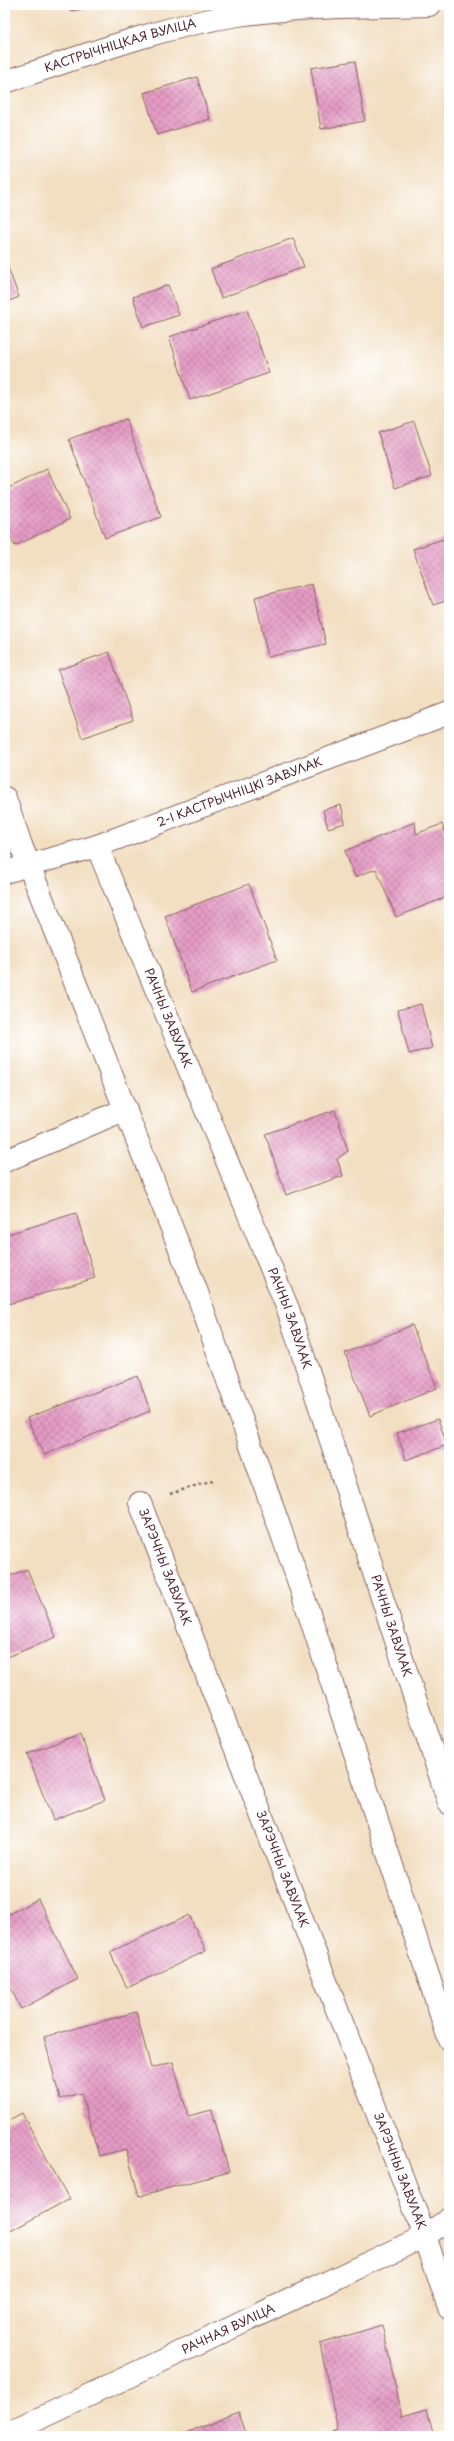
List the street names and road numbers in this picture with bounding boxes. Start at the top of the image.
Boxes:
street label: КАСТРЫЧНІЦКАЯ ВУЛІЦА [42,13,198,76]
street label: 2-І КАСТРЫЧНІЦКІ ЗАВУЛАК [154,752,325,831]
street label: РАЧНЫ ЗАВУЛАК [140,965,197,1070]
street label: РАЧНЫ ЗАВУЛАК [264,1264,317,1371]
street label: ЗАРЭЧНЫ ЗАВУЛАК [135,1506,197,1628]
street label: РАЧНЫ ЗАВУЛАК [367,1572,417,1679]
street label: ЗАРЭЧНЫ ЗАВУЛАК [253,1808,314,1930]
street label: ЗАРЭЧНЫ ЗАВУЛАК [370,2110,432,2232]
street label: РАЧНАЯ ВУЛІЦА [178,2299,277,2358]

